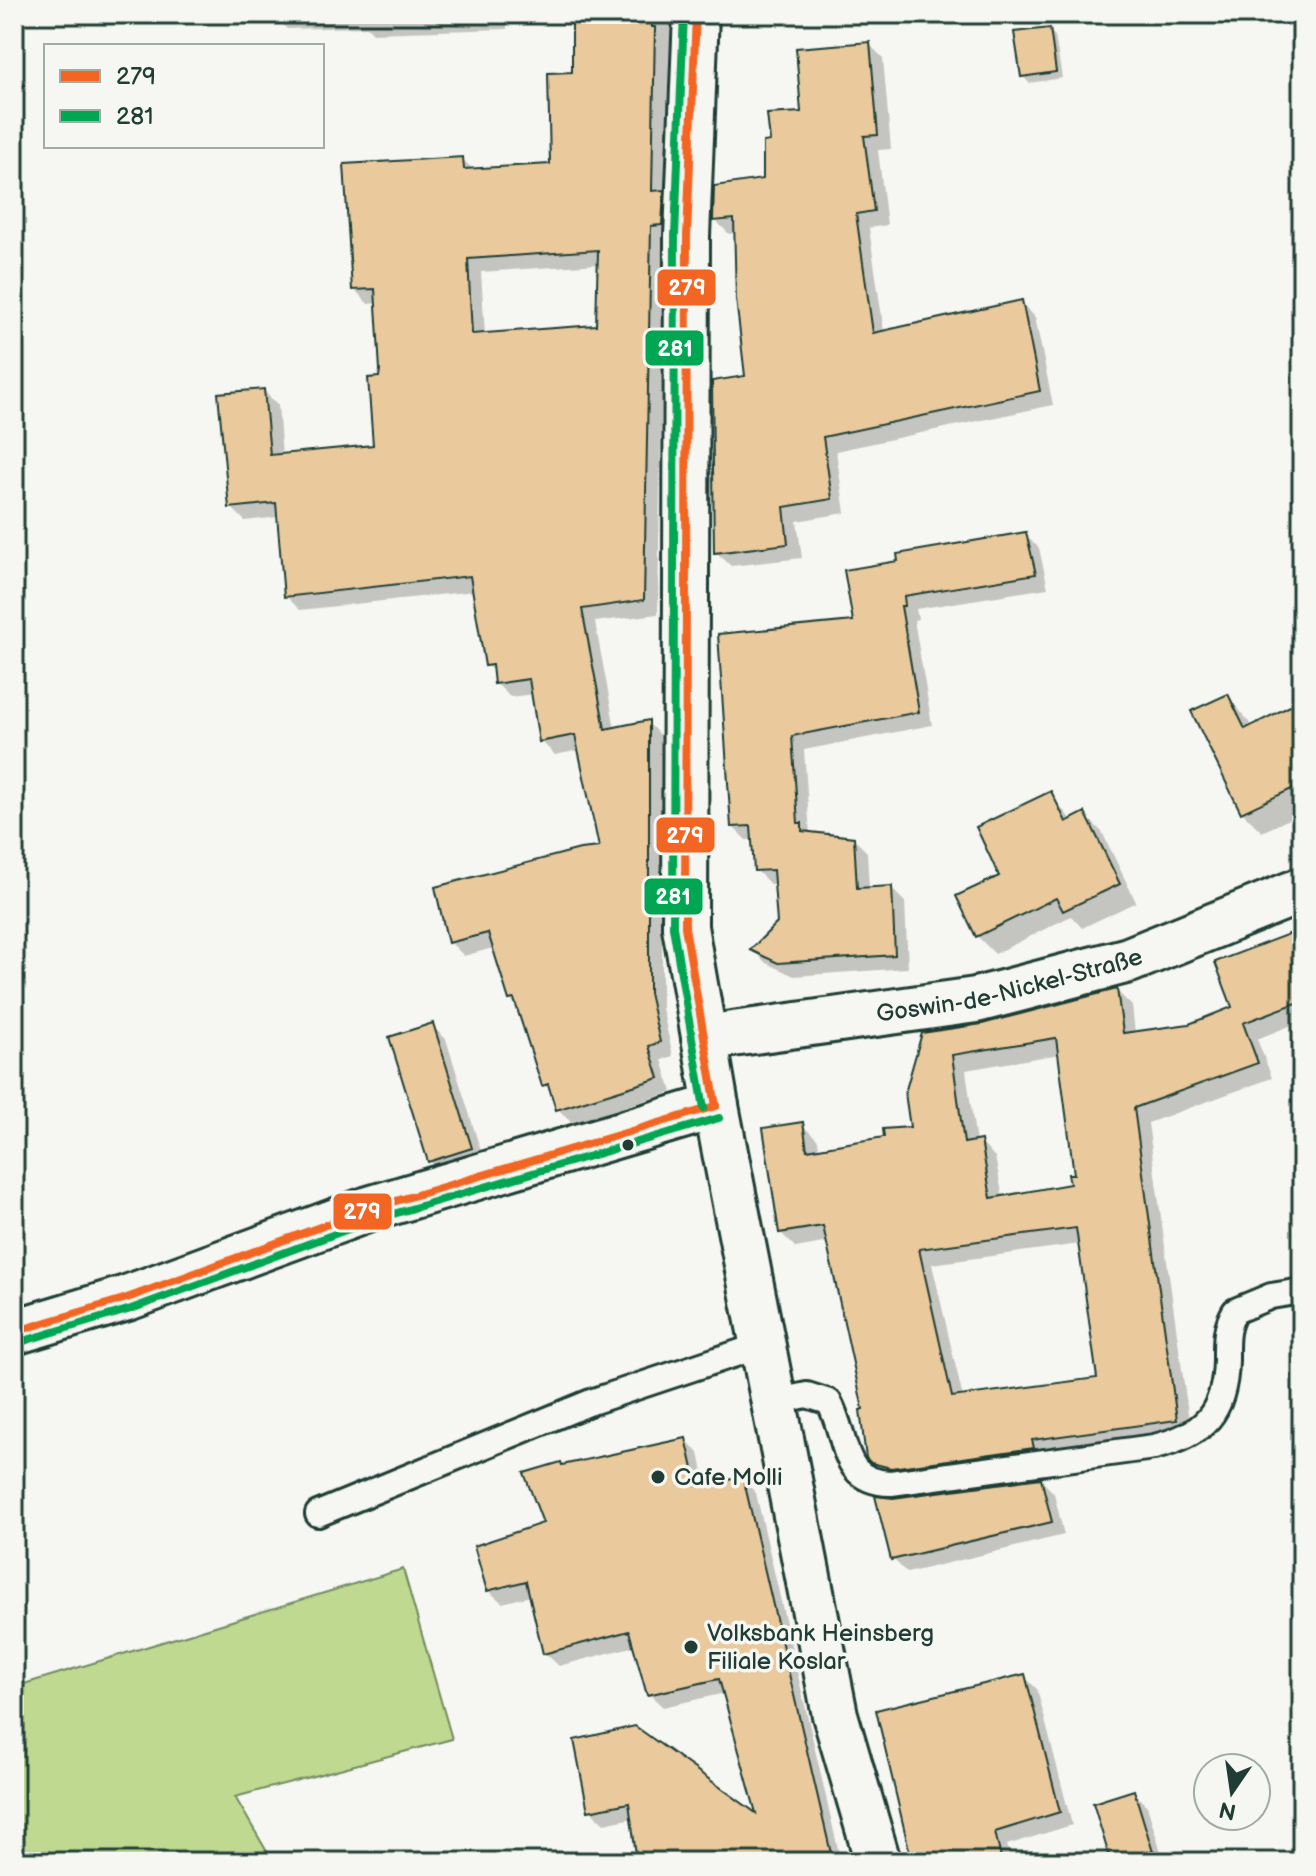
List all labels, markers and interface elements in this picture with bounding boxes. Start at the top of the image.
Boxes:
legend [44,44,324,148]
text: 279 [116,62,156,91]
text: 281 [116,102,153,131]
line badge: 279 [656,268,717,307]
text: 279 [668,275,706,302]
line badge: 281 [644,329,705,367]
text: 281 [657,336,693,363]
line badge: 279 [655,816,716,854]
text: 279 [666,823,704,850]
line badge: 281 [643,877,704,916]
text: 281 [655,884,691,911]
street label: Goswin-de-Nickel-Straße [874,942,1147,1029]
unlabelled marker [620,1137,636,1153]
line badge: 279 [332,1192,393,1231]
text: 279 [343,1199,381,1226]
place label: Cafe Molli [674,1463,783,1492]
marker: Cafe Molli [649,1468,667,1486]
place label: Volksbank Heinsberg Filiale Koslar [707,1619,934,1676]
marker: Volksbank Heinsberg Filiale Koslar [682,1638,700,1656]
north arrow [1192,1752,1272,1832]
text: N [1217,1795,1239,1825]

